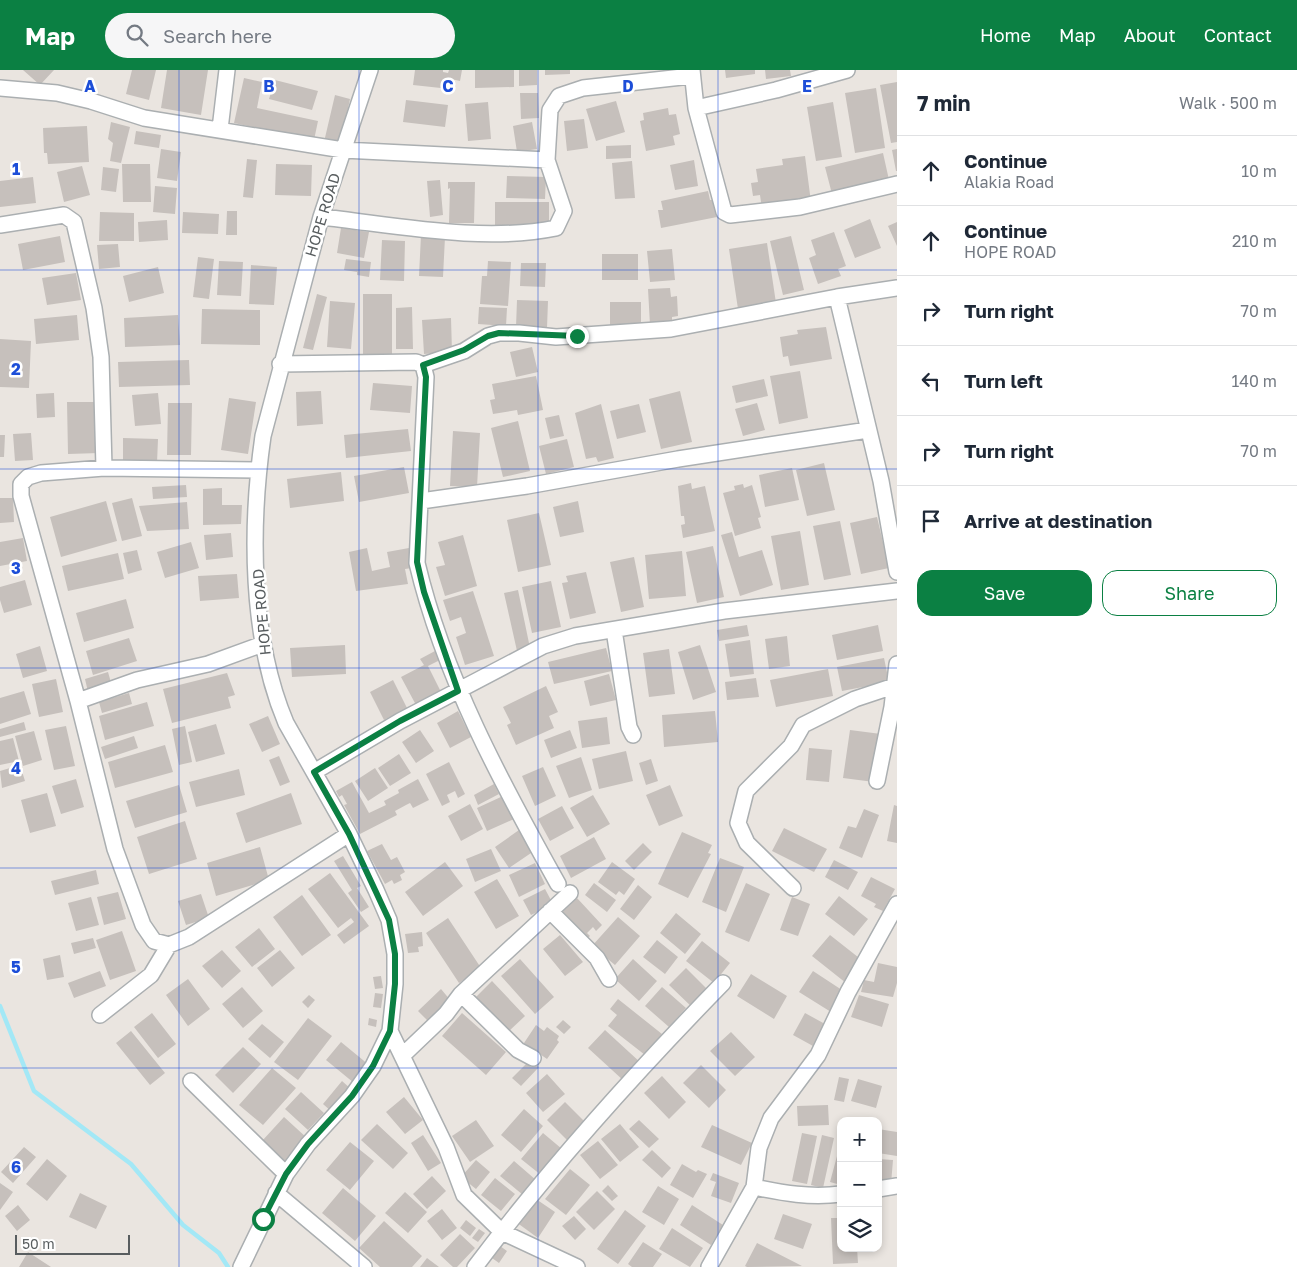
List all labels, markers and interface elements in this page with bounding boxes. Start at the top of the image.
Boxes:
search box [105,13,455,58]
text: Map [25,21,75,50]
icon: search [123,21,151,49]
text: Search here [163,24,272,47]
text: Home [980,24,1031,46]
text: Map [1059,24,1096,46]
text: About [1124,24,1176,46]
text: Contact [1204,24,1272,46]
text: A [84,76,96,96]
text: B [263,76,275,96]
text: C [442,76,454,96]
text: D [622,76,634,96]
text: E [802,76,812,96]
text: 7 min [917,90,971,116]
text: Walk · 500 m [1179,93,1277,113]
text: Continue [964,149,1047,172]
icon: ahead [917,157,945,185]
text: 1 [12,159,20,179]
text: 10 m [1241,161,1277,181]
street label: HOPE ROAD [301,171,343,259]
text: Alakia Road [964,172,1054,192]
text: Continue [964,219,1047,242]
icon: ahead [917,227,945,255]
text: 210 m [1232,231,1277,251]
text: HOPE ROAD [964,242,1057,262]
icon: right [917,297,945,325]
text: Turn right [964,299,1054,322]
text: 70 m [1240,301,1277,321]
route end [566,325,589,348]
text: 2 [11,359,21,379]
icon: left [917,367,945,395]
text: Turn left [964,369,1043,392]
text: 140 m [1231,371,1277,391]
icon: right [917,437,945,465]
text: Turn right [964,439,1054,462]
text: 70 m [1240,441,1277,461]
icon: arrive [917,507,945,535]
text: Arrive at destination [964,509,1152,532]
text: 3 [11,558,21,578]
street label: HOPE ROAD [248,568,274,656]
button: Save [917,570,1092,616]
button: Share [1102,570,1277,616]
text: 4 [11,758,21,778]
text: 5 [11,957,21,977]
map controls [837,1117,882,1252]
button: + [837,1117,882,1162]
text: 6 [11,1157,21,1177]
button: − [837,1162,882,1207]
button: layers [837,1207,882,1252]
route start [252,1208,275,1231]
scale bar [15,1232,130,1255]
text: 50 m [22,1235,55,1252]

